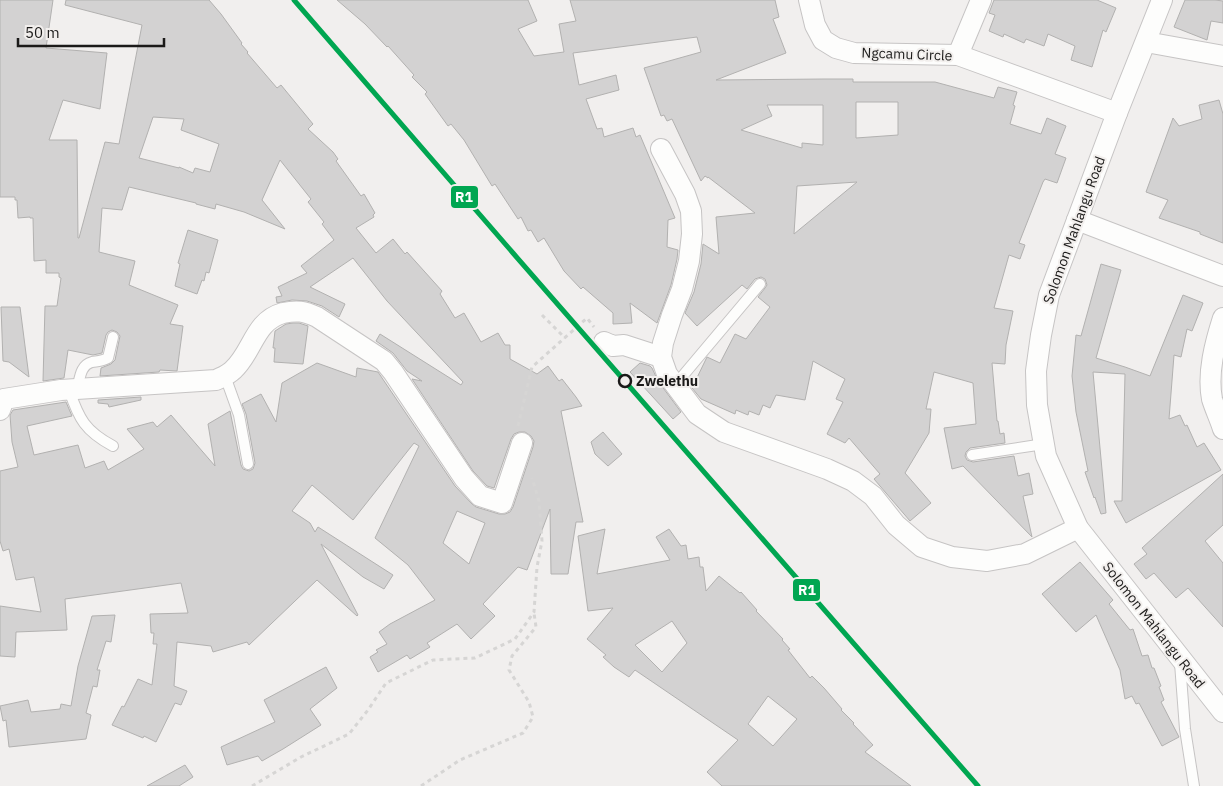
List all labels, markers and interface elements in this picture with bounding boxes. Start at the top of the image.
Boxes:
scale bar [18,15,164,47]
text: 50 m [25,23,60,42]
street label: Ngcamu Circle [861,43,953,65]
street label: Solomon Mahlangu Road [1039,154,1109,306]
line badge: R1 [450,185,479,209]
text: R1 [455,188,474,206]
place label: Zwelethu [636,372,698,390]
marker: Zwelethu [618,374,632,388]
street label: Solomon Mahlangu Road [1099,558,1209,692]
line badge: R1 [792,578,821,602]
text: R1 [798,581,817,599]

